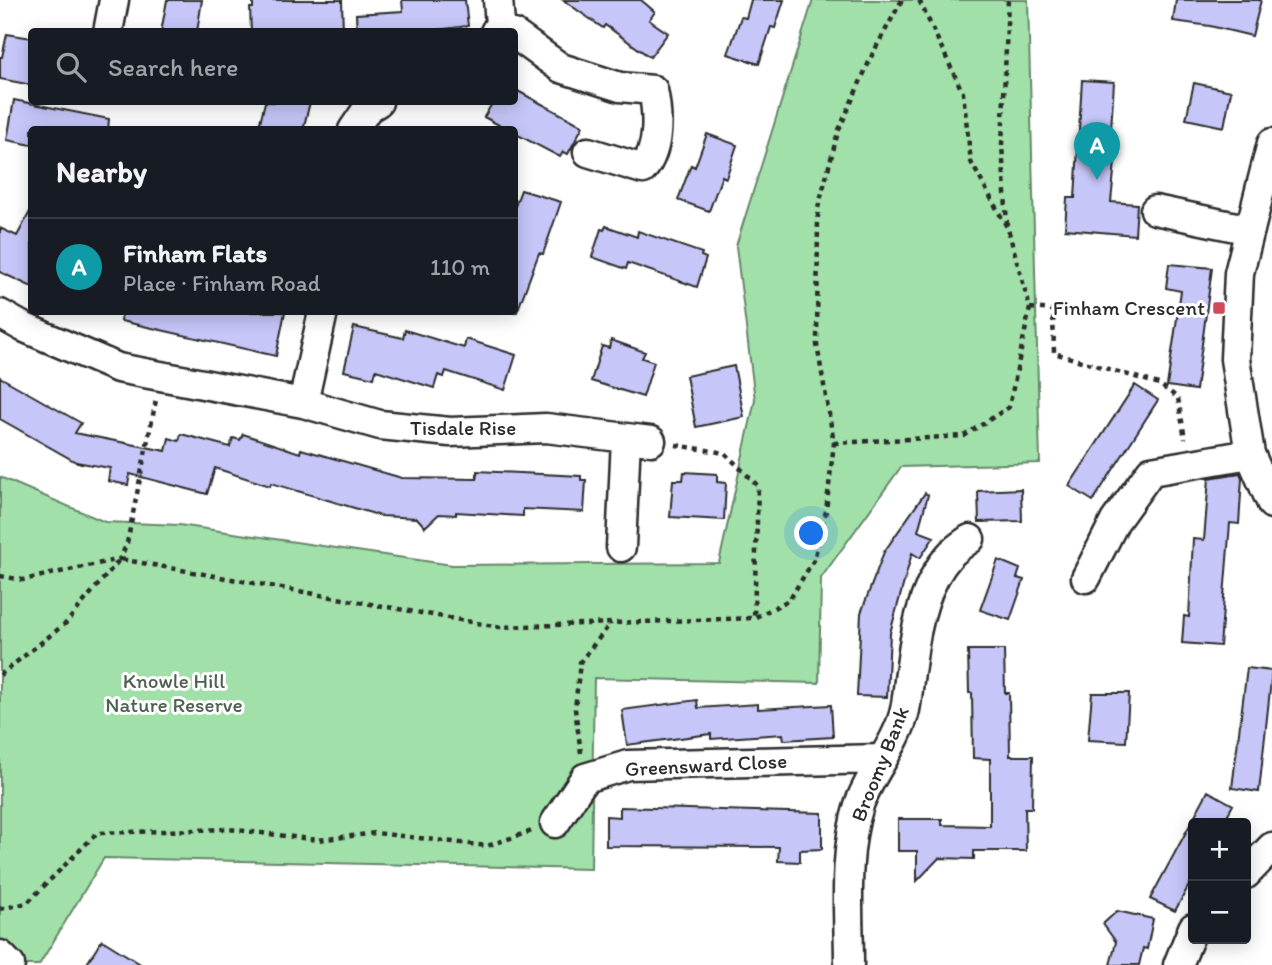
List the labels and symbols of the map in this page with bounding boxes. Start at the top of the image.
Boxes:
pin: A [1074,122,1120,180]
place label: Finham Crescent [1053,295,1205,320]
marker: Finham Crescent [1211,300,1227,316]
street label: Tisdale Rise [410,415,516,440]
your location [794,516,828,550]
park label: Knowle Hill Nature Reserve [105,668,243,717]
street label: Broomy Bank [845,702,914,825]
street label: Greensward Close [624,748,788,781]

